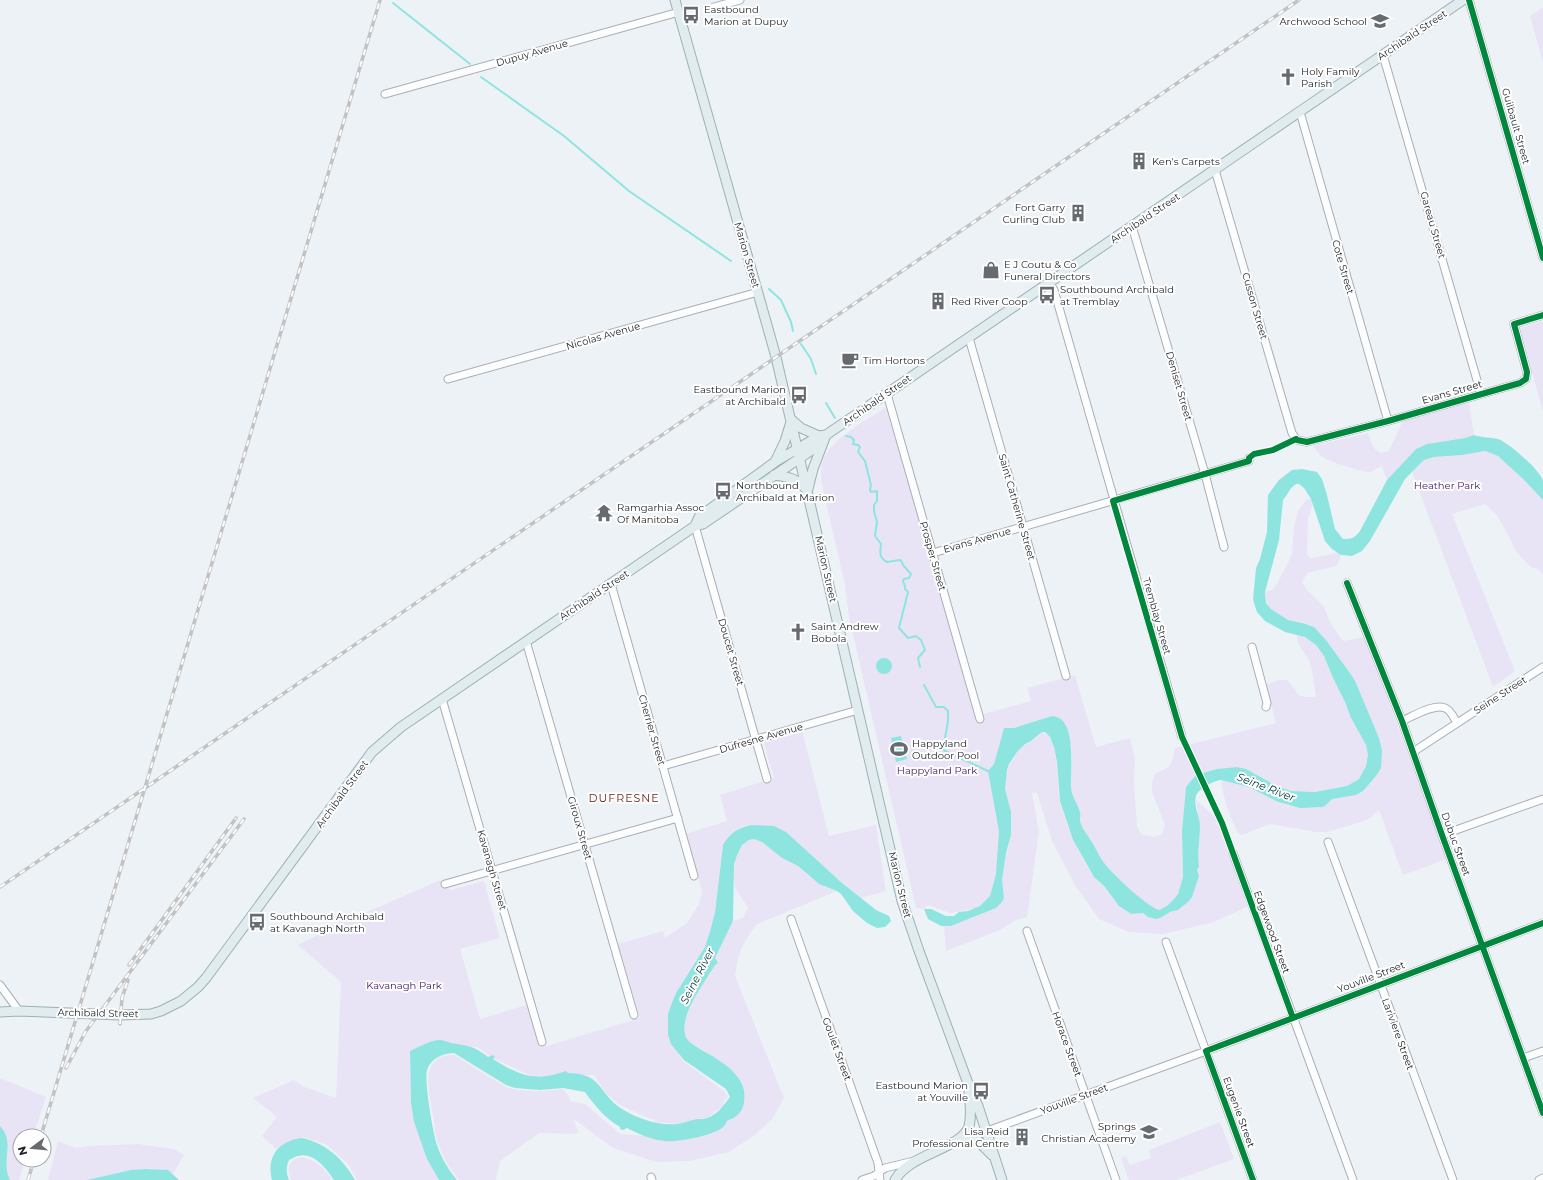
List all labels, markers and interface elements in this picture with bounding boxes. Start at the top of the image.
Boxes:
place label: Eastbound Marion at Dupuy [704,3,789,28]
bus stop icon: Eastbound Marion at Dupuy [681,5,701,25]
street label: Archibald Street [1375,7,1449,63]
school or university icon: Archwood School [1370,11,1390,31]
place label: Archwood School [1279,15,1367,28]
street label: Dupuy Avenue [495,37,569,69]
place label: Holy Family Parish [1301,65,1360,90]
church icon: Holy Family Parish [1278,67,1298,87]
street label: Guilbault Street [1499,86,1533,166]
building icon: Ken's Carpets [1129,151,1149,171]
place label: Ken's Carpets [1152,155,1220,168]
street label: Archibald Street [1108,190,1182,246]
street label: Gareau Street [1417,190,1449,260]
place label: Fort Garry Curling Club [1003,201,1066,226]
building icon: Fort Garry Curling Club [1068,203,1088,223]
street label: Marion Street [731,221,763,289]
street label: Cote Street [1329,238,1357,296]
place label: E J Coutu & Co Funeral Directors [1004,258,1090,283]
shop icon: E J Coutu & Co Funeral Directors [981,260,1001,280]
street label: Cusson Street [1239,271,1271,341]
place label: Southbound Archibald at Tremblay [1060,283,1174,308]
bus stop icon: Southbound Archibald at Tremblay [1037,285,1057,305]
building icon: Red River Coop [928,291,948,311]
place label: Red River Coop [951,295,1028,308]
street label: Nicolas Avenue [564,319,642,353]
cafe icon: Tim Hortons [840,350,860,370]
street label: Deniset Street [1163,350,1195,422]
place label: Tim Hortons [863,354,925,367]
street label: Archibald Street [840,371,914,429]
street label: Evans Street [1420,377,1484,407]
place label: Eastbound Marion at Archibald [694,383,786,408]
bus stop icon: Eastbound Marion at Archibald [789,385,809,405]
street label: Saint Catherine Street [996,452,1038,562]
place label: Northbound Archibald at Marion [736,479,834,504]
park label: Heather Park [1414,479,1480,492]
bus stop icon: Northbound Archibald at Marion [713,481,733,501]
place label: Ramgarhia Assoc Of Manitoba [617,501,704,526]
temple icon: Ramgarhia Assoc Of Manitoba [594,503,614,523]
street label: Prosper Street [917,520,949,592]
street label: Evans Avenue [942,524,1012,556]
street label: Marion Street [812,534,840,604]
street label: Archibald Street [557,567,631,623]
street label: Tremblay Street [1140,576,1174,656]
street label: Doucet Street [715,617,747,687]
place label: Saint Andrew Bobola [811,620,879,645]
church icon: Saint Andrew Bobola [788,622,808,642]
street label: Seine Street [1471,673,1529,717]
street label: Cherrier Street [636,693,668,767]
street label: Dufresne Avenue [718,720,804,756]
place label: Happyland Outdoor Pool [912,737,979,762]
sports icon: Happyland Outdoor Pool [889,739,909,759]
street label: Archibald Street [313,757,371,831]
park label: Happyland Park [897,764,977,777]
water label: Seine River [1235,770,1298,805]
district label: DUFRESNE [588,791,660,805]
street label: Giroux Street [565,795,595,861]
street label: Dubuc Street [1438,810,1474,878]
street label: Kavanagh Street [474,828,510,912]
street label: Marion Street [885,850,915,920]
street label: Edgewood Street [1251,889,1293,975]
place label: Southbound Archibald at Kavanagh North [270,910,384,935]
bus stop icon: Southbound Archibald at Kavanagh North [247,912,267,932]
water label: Seine River [677,945,717,1006]
street label: Youville Street [1335,958,1407,996]
park label: Kavanagh Park [366,979,442,992]
street label: Lariviere Street [1379,996,1417,1072]
street label: Archibald Street [57,1006,139,1020]
street label: Horace Street [1049,1010,1085,1078]
street label: Goulet Street [820,1016,854,1082]
street label: Eugenie Street [1220,1075,1258,1149]
place label: Eastbound Marion at Youville [876,1079,968,1104]
bus stop icon: Eastbound Marion at Youville [971,1081,991,1101]
street label: Youville Street [1038,1081,1110,1117]
place label: Springs Christian Academy [1041,1120,1137,1145]
school or university icon: Springs Christian Academy [1139,1122,1159,1142]
place label: Lisa Reid Professional Centre [912,1125,1009,1150]
building icon: Lisa Reid Professional Centre [1012,1127,1032,1147]
north arrow [12,1128,52,1168]
text: N [14,1145,30,1157]

